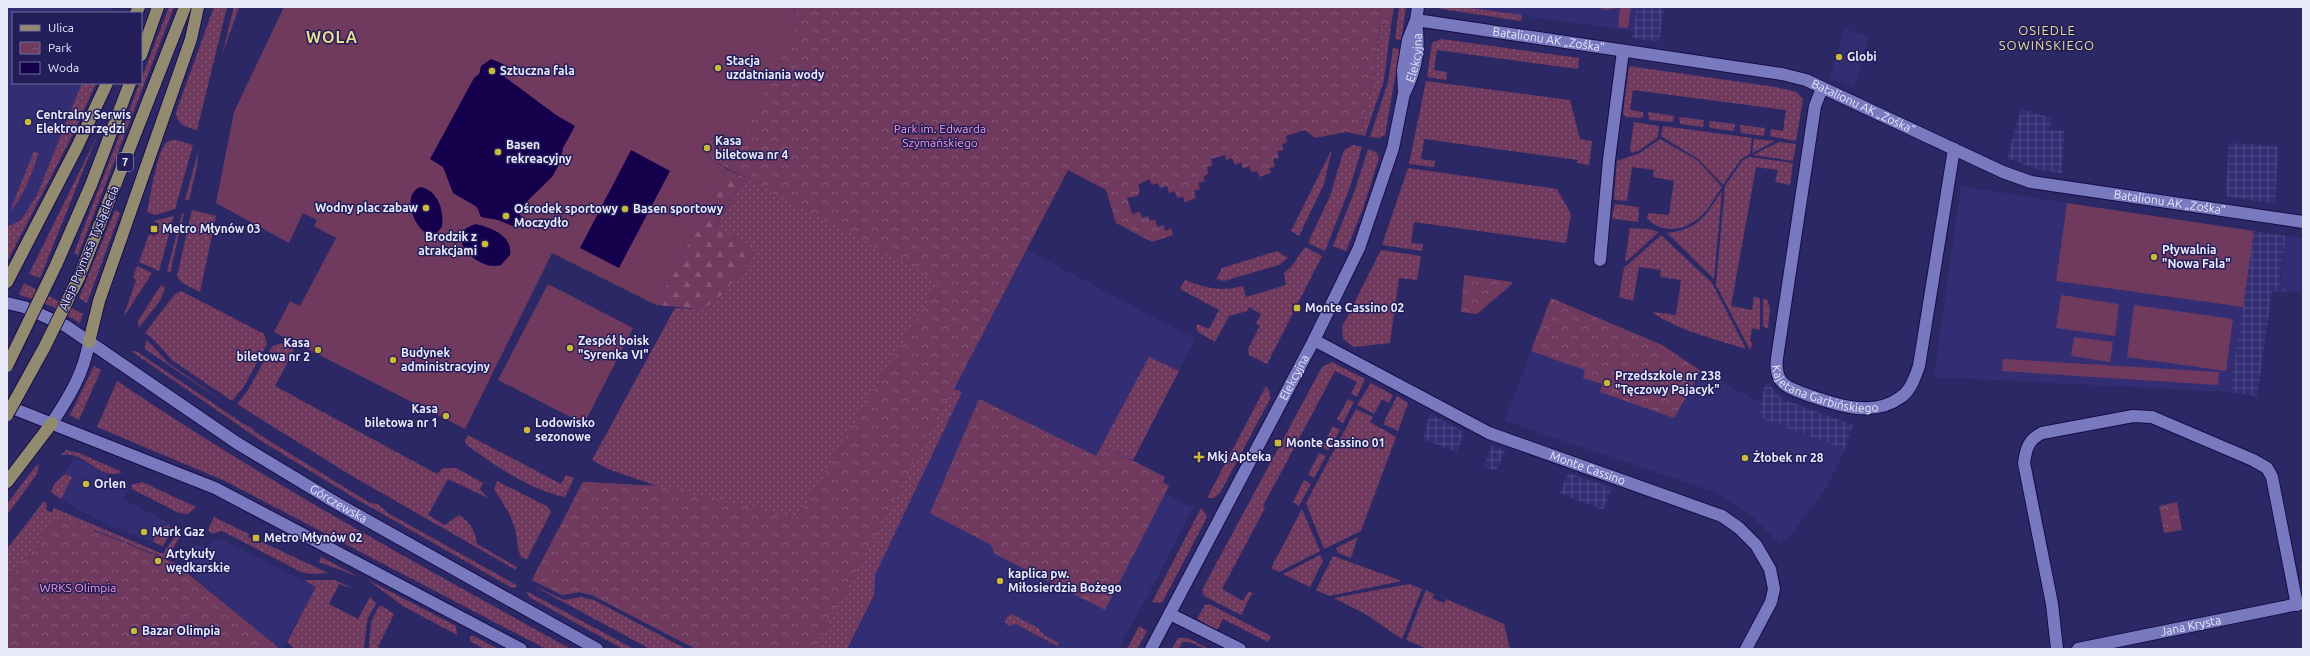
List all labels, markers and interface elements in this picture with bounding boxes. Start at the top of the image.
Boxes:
legend [12,12,142,84]
text: Ulica [48,21,74,34]
district label: OSIEDLE SOWIŃSKIEGO [1999,23,2095,52]
street label: Batalionu AK „Zośka” [1492,24,1605,54]
district label: WOLA [306,28,358,46]
street label: Elekcyjna [1403,33,1424,84]
text: Park [48,41,72,54]
place label: Globi [1847,50,1877,63]
marker: Globi [1834,52,1844,62]
place label: Stacja uzdatniania wody [726,54,825,81]
text: Woda [48,61,79,74]
marker: Stacja uzdatniania wody [713,63,723,73]
place label: Sztuczna fala [500,64,575,77]
marker: Sztuczna fala [487,66,497,76]
street label: Batalionu AK „Zośka” [1810,77,1918,136]
place label: Centralny Serwis Elektronarzędzi [36,108,131,136]
marker: Centralny Serwis Elektronarzędzi [23,117,33,127]
park label: Park im. Edwarda Szymańskiego [894,122,986,149]
place label: Kasa biletowa nr 4 [715,134,789,161]
place label: Basen rekreacyjny [506,138,572,165]
marker: Kasa biletowa nr 4 [702,143,712,153]
marker: Basen rekreacyjny [493,147,503,157]
road number: 7 [117,153,133,171]
street label: Aleja Prymasa Tysiąclecia [56,183,121,312]
street label: Batalionu AK „Zośka” [2113,187,2227,217]
place label: Wodny plac zabaw [315,201,419,214]
place label: Ośrodek sportowy Moczydło [514,202,619,229]
place label: Basen sportowy [633,202,724,215]
marker: Wodny plac zabaw [421,203,431,213]
marker: Basen sportowy [620,204,630,214]
marker: Ośrodek sportowy Moczydło [501,211,511,221]
place label: Metro Młynów 03 [162,222,261,235]
marker: Metro Młynów 03 [149,224,159,234]
place label: Brodzik z atrakcjami [418,230,477,257]
marker: Brodzik z atrakcjami [480,239,490,249]
place label: Pływalnia "Nowa Fala" [2162,243,2231,270]
marker: Pływalnia "Nowa Fala" [2149,252,2159,262]
place label: Monte Cassino 02 [1305,301,1404,314]
marker: Monte Cassino 02 [1292,303,1302,313]
place label: Zespół boisk "Syrenka VI" [578,334,649,361]
place label: Kasa biletowa nr 2 [237,336,310,363]
marker: Zespół boisk "Syrenka VI" [565,343,575,353]
marker: Kasa biletowa nr 2 [313,345,323,355]
place label: Budynek administracyjny [401,346,490,373]
street label: Elekcyjna [1276,352,1311,402]
marker: Budynek administracyjny [388,355,398,365]
street label: Kajetana Garbińskiego [1770,364,1879,414]
place label: Przedszkole nr 238 "Tęczowy Pajacyk" [1615,369,1721,397]
marker: Przedszkole nr 238 "Tęczowy Pajacyk" [1602,378,1612,388]
place label: Kasa biletowa nr 1 [365,402,438,429]
marker: Kasa biletowa nr 1 [441,411,451,421]
place label: Lodowisko sezonowe [535,416,595,443]
marker: Lodowisko sezonowe [522,425,532,435]
place label: Monte Cassino 01 [1286,436,1385,449]
marker: Monte Cassino 01 [1273,438,1283,448]
street label: Monte Cassino [1548,448,1627,487]
place label: Mkj Apteka [1207,450,1271,463]
place label: Żłobek nr 28 [1753,450,1824,464]
marker: Mkj Apteka [1194,452,1204,462]
marker: Żłobek nr 28 [1740,453,1750,463]
place label: Orlen [94,477,126,490]
marker: Orlen [81,479,91,489]
street label: Górczewska [308,482,370,525]
place label: Mark Gaz [152,525,205,538]
marker: Mark Gaz [139,527,149,537]
place label: Metro Młynów 02 [264,531,363,544]
marker: Metro Młynów 02 [251,533,261,543]
place label: Artykuły wędkarskie [166,547,230,575]
marker: Artykuły wędkarskie [153,556,163,566]
place label: kaplica pw. Miłosierdzia Bożego [1008,567,1122,594]
marker: kaplica pw. Miłosierdzia Bożego [995,576,1005,586]
park label: WRKS Olimpia [40,581,116,594]
street label: Jana Krysta [2159,613,2222,638]
place label: Bazar Olimpia [142,624,220,637]
marker: Bazar Olimpia [129,626,139,636]

